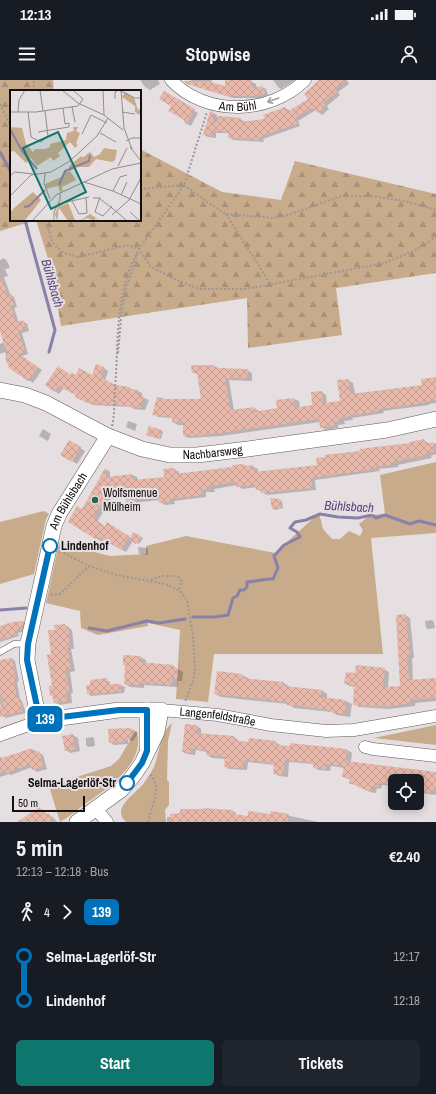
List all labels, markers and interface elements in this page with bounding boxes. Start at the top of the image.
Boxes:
text: 12:13 [20,4,51,25]
text: Stopwise [186,42,250,67]
icon: menu [16,43,38,65]
icon: person [398,43,420,65]
inset map [10,90,141,221]
street label: Am Bühl [217,97,258,115]
one-way arrow [267,97,279,105]
water label: Bühlsbach [37,257,68,309]
street label: Nachbarsweg [183,442,244,463]
street label: Am Bühlsbach [45,470,91,533]
place label: Wolfsmenue Mülheim [103,485,158,515]
marker: Wolfsmenue Mülheim [90,495,100,505]
water label: Bühlsbach [324,497,374,516]
marker: Lindenhof [42,538,58,554]
place label: Lindenhof [61,538,109,554]
street label: Langenfeldstraße [179,704,257,730]
line badge: 139 [22,706,68,732]
text: 139 [35,710,55,728]
map controls [388,774,424,810]
button: locate [388,774,424,810]
place label: Selma-Lagerlöf-Str [28,775,116,791]
marker: Selma-Lagerlöf-Str [119,775,135,791]
scale bar [12,794,85,813]
text: 50 m [18,796,38,810]
text: 5 min [16,833,63,863]
text: €2.40 [389,846,420,867]
text: 12:13 – 12:18 · Bus [16,863,108,880]
icon: walk [16,901,38,923]
icon: forward [56,901,78,923]
text: 139 [92,903,111,921]
text: 4 [44,904,50,921]
text: Selma-Lagerlöf-Str [46,946,156,967]
text: 12:17 [393,948,420,965]
text: Lindenhof [46,990,105,1011]
text: 12:18 [393,992,420,1009]
button: Start [16,1040,214,1086]
button: Tickets [222,1040,420,1086]

